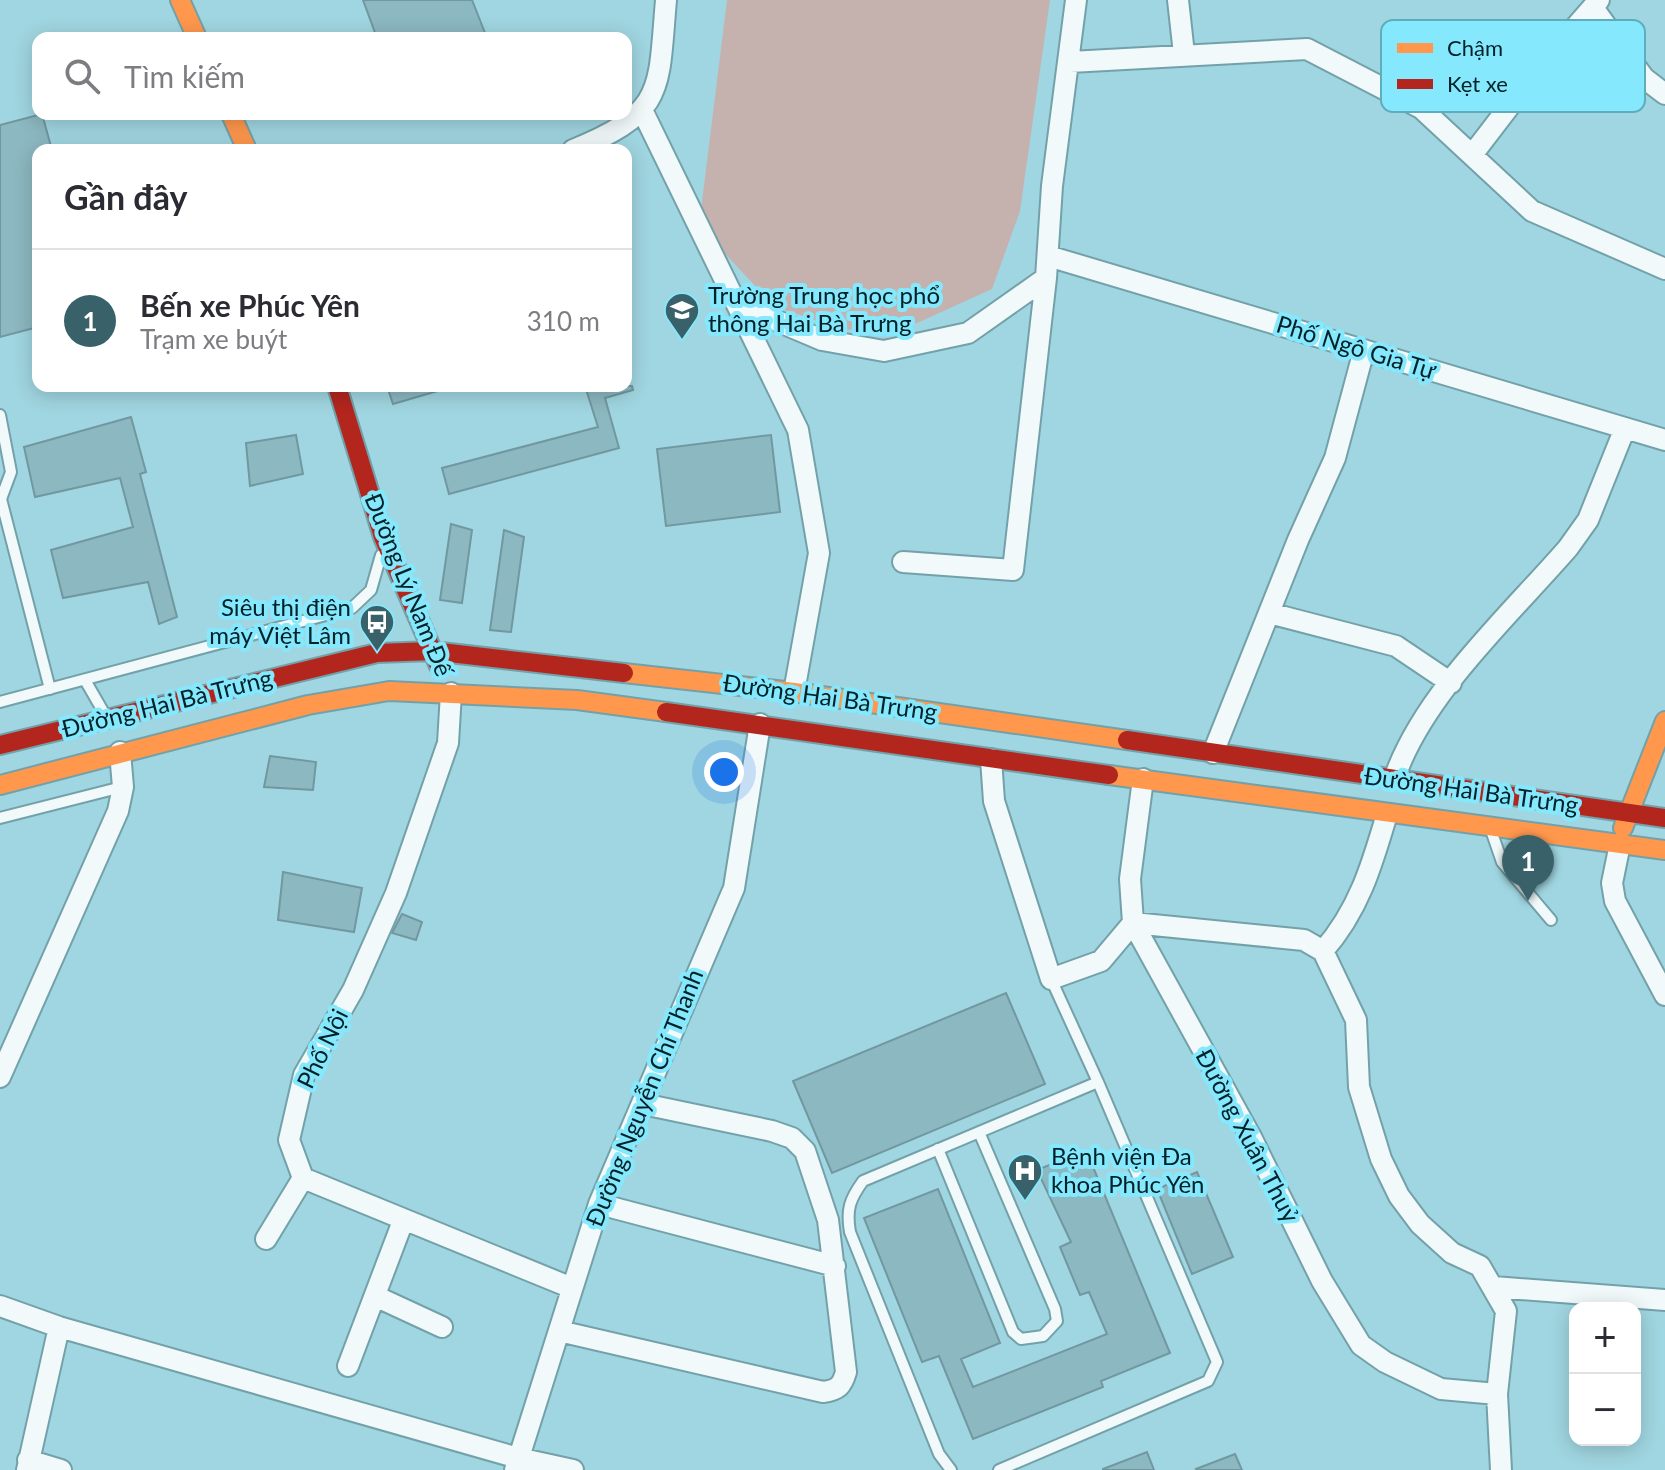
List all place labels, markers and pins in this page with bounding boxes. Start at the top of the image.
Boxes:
place label: Trường Trung học phổ thông Hai Bà Trưng [708,280,940,337]
school or university icon: Trường Trung học phổ thông Hai Bà Trưng [663,291,701,341]
place label: Siêu thị điện máy Việt Lâm [209,592,351,649]
bus stop icon: Siêu thị điện máy Việt Lâm [358,603,396,653]
pin: 1 [1502,835,1554,901]
place label: Bệnh viện Đa khoa Phúc Yên [1051,1141,1204,1198]
hospital icon: Bệnh viện Đa khoa Phúc Yên [1006,1152,1044,1202]

